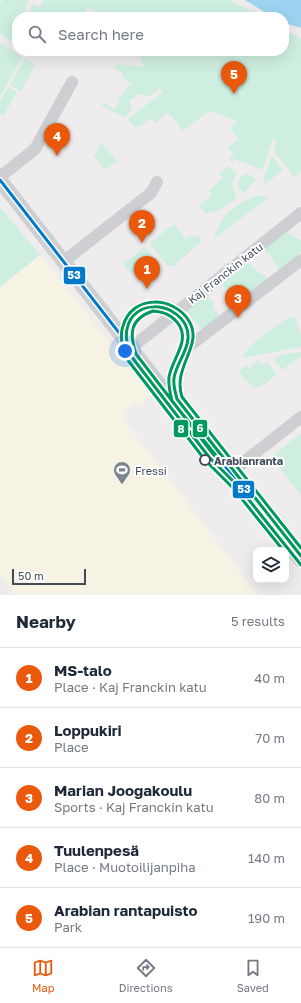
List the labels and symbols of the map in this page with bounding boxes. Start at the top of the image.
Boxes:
pin: 5 [221,61,247,94]
pin: 4 [44,123,70,156]
pin: 2 [129,210,155,243]
street label: Kaj Franckin katu [185,240,265,306]
pin: 1 [134,256,160,289]
line badge: 53 [63,266,86,285]
text: 53 [67,268,81,281]
pin: 3 [225,285,251,318]
your location [115,341,135,361]
line badge: 8 [173,419,189,438]
line badge: 6 [192,419,208,438]
text: 6 [197,421,204,434]
text: 8 [177,422,185,435]
marker: Arabianranta [199,454,211,466]
place label: Arabianranta [214,454,283,467]
sports icon: Fressi [112,460,132,485]
place label: Fressi [135,464,167,477]
line badge: 53 [232,480,255,499]
text: 53 [237,482,251,495]
scale bar [12,567,86,586]

